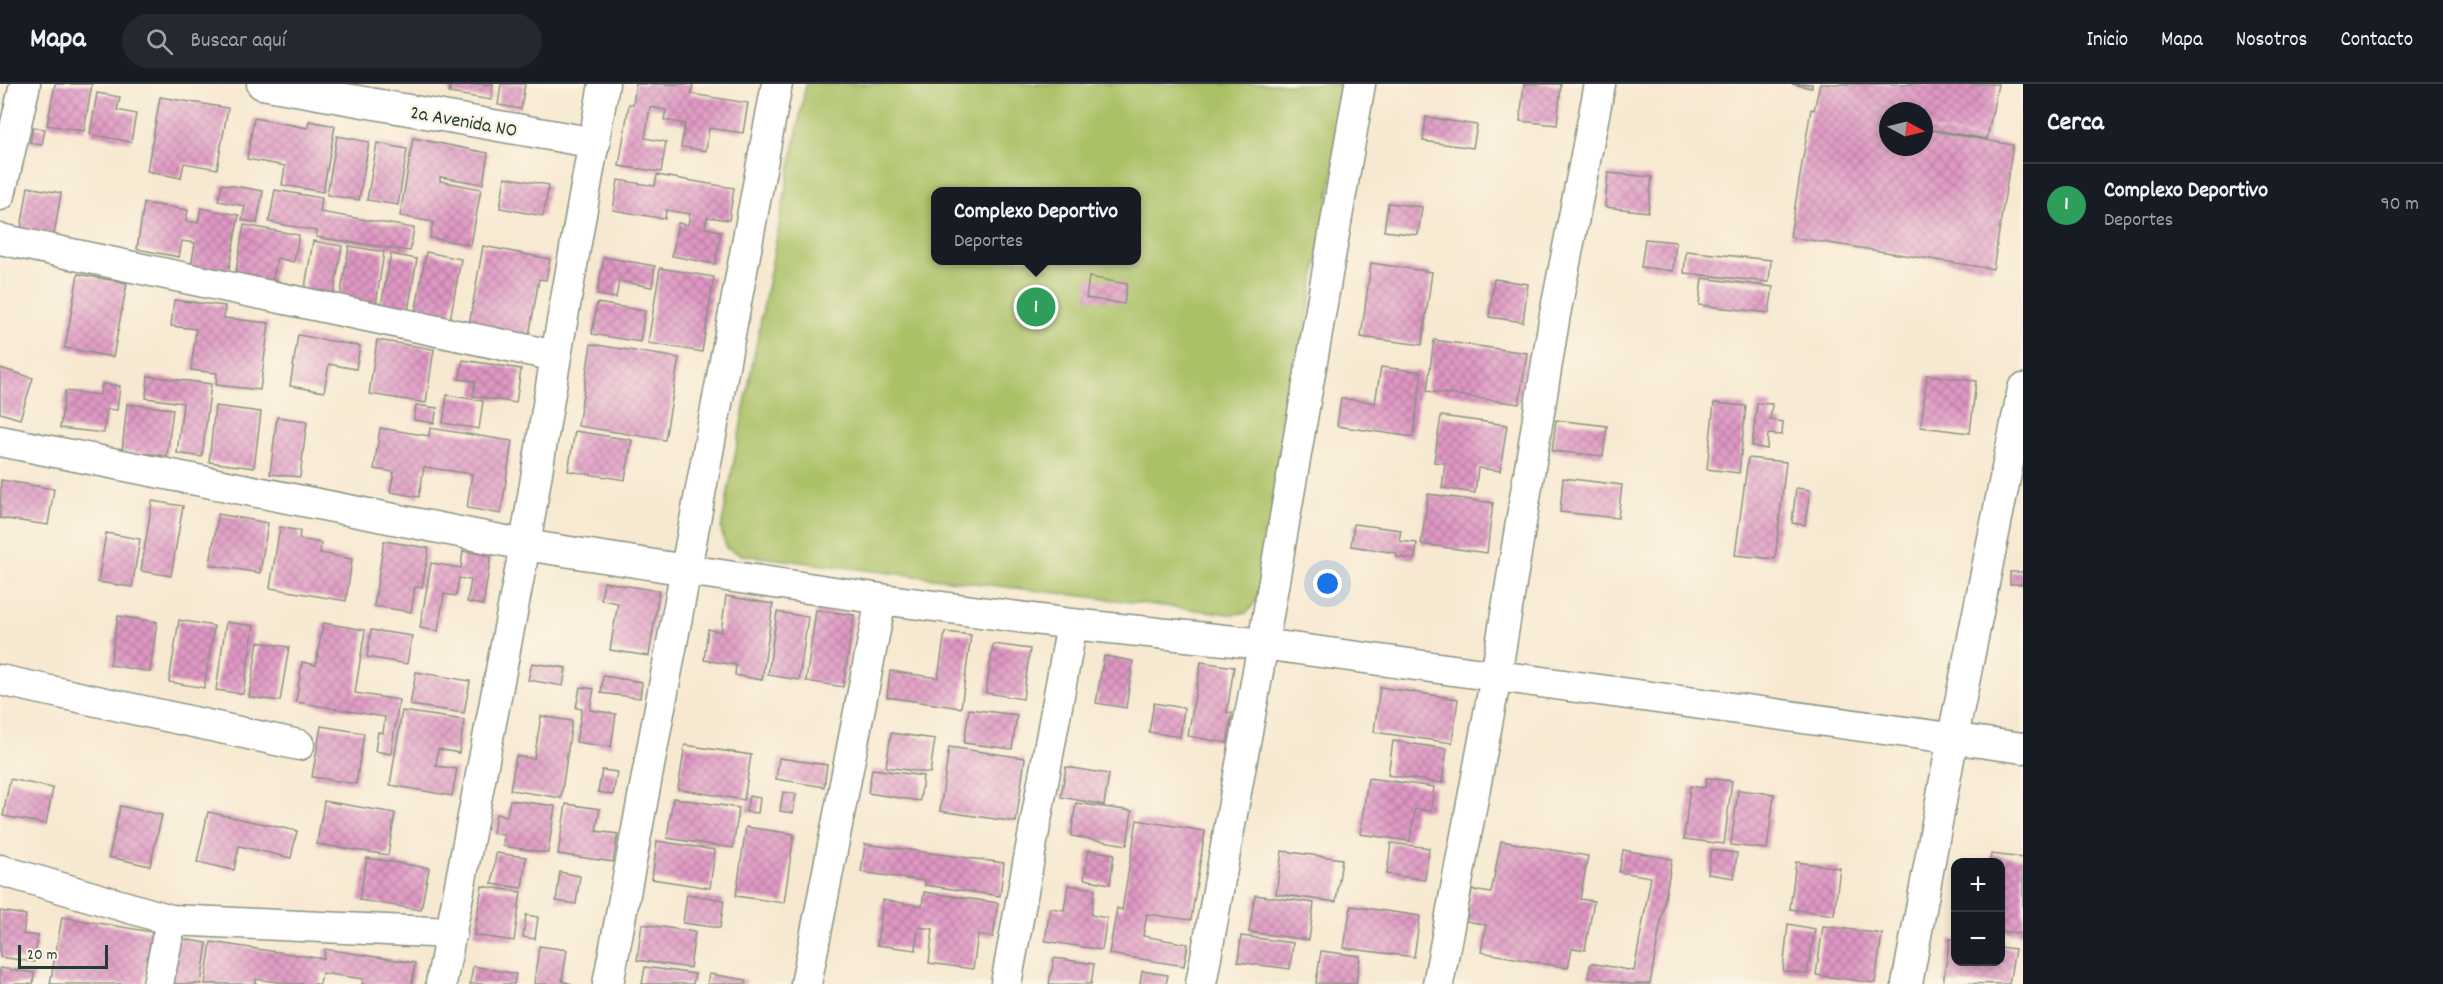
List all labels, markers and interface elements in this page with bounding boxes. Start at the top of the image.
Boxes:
search box [122,14,542,68]
text: Mapa [30,21,86,61]
icon: search [143,25,176,58]
text: Buscar aquí [191,26,286,57]
text: Inicio [2086,26,2128,56]
text: Mapa [2161,26,2203,56]
text: Nosotros [2236,26,2307,56]
text: Contacto [2340,26,2413,56]
street label: 2a Avenida NO [408,100,519,146]
north arrow [1879,102,1933,156]
text: Cerca [2047,105,2104,142]
text: Complexo Deportivo [2104,176,2268,207]
popup [931,187,1141,265]
text: 1 [2064,191,2069,219]
text: 90 m [2381,191,2419,219]
text: Complexo Deportivo [954,197,1118,228]
text: Deportes [2104,207,2173,235]
text: Deportes [954,228,1023,256]
pin: 1 [1016,284,1056,330]
your location [1313,569,1342,598]
map controls [1951,858,2005,966]
button: + [1951,858,2005,912]
button: − [1951,912,2005,966]
scale bar [18,942,108,970]
text: 20 m [27,944,57,967]

